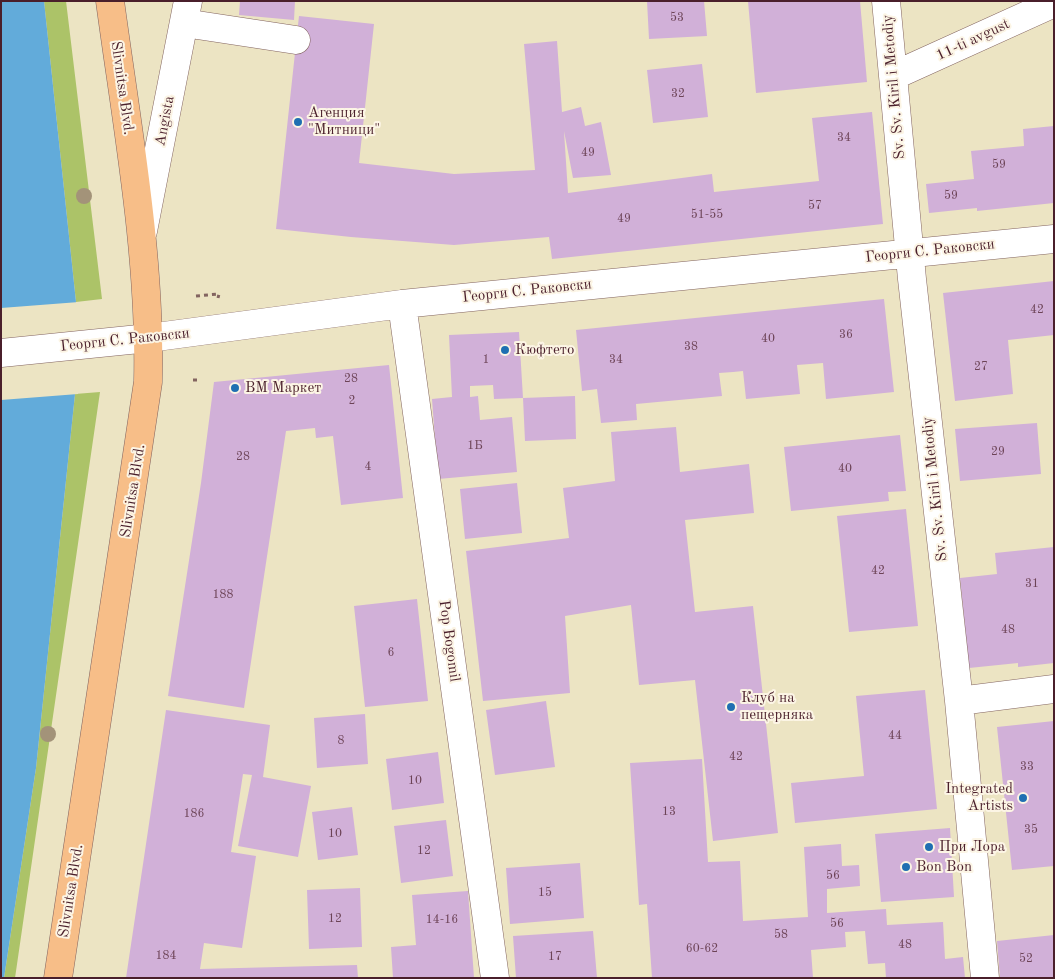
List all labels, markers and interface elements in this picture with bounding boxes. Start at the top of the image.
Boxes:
house number: 53 [670,11,684,25]
street label: Sv. Sv. Kiril i Metodiy [879,14,909,160]
street label: 11-ti avgust [933,15,1013,65]
street label: Slivnitsa Blvd. [107,40,137,136]
house number: 32 [671,87,685,101]
street label: Angista [151,94,179,148]
place label: Агенция "Митници" [308,104,380,139]
marker: Агенция "Митници" [292,116,304,128]
house number: 34 [837,131,851,145]
house number: 49 [581,146,595,160]
house number: 59 [992,158,1006,172]
house number: 59 [944,189,958,203]
house number: 57 [808,199,822,213]
house number: 51-55 [691,208,723,222]
house number: 49 [617,212,631,226]
street label: Георги С. Раковски [864,235,996,267]
street label: Георги С. Раковски [461,275,593,307]
house number: 42 [1030,303,1044,317]
street label: Георги С. Раковски [59,324,191,356]
house number: 36 [839,328,853,342]
house number: 40 [761,332,775,346]
house number: 38 [684,340,698,354]
place label: Кюфтето [515,341,574,359]
marker: Кюфтето [499,344,511,356]
house number: 1 [483,353,489,367]
house number: 34 [609,353,623,367]
house number: 27 [974,360,988,374]
house number: 28 [344,372,358,386]
place label: ВМ Маркет [245,379,321,397]
marker: ВМ Маркет [229,382,241,394]
house number: 2 [349,394,355,408]
street label: Sv. Sv. Kiril i Metodiy [918,416,952,562]
house number: 1Б [467,439,483,453]
street label: Slivnitsa Blvd. [117,443,149,539]
house number: 29 [991,445,1005,459]
house number: 28 [236,450,250,464]
house number: 4 [365,460,371,474]
house number: 40 [838,462,852,476]
house number: 42 [871,564,885,578]
house number: 31 [1025,577,1039,591]
house number: 188 [213,588,233,602]
street label: Pop Bogomil [434,599,464,683]
house number: 48 [1001,623,1015,637]
house number: 6 [388,646,394,660]
place label: Клуб на пещерняка [741,689,813,724]
marker: Клуб на пещерняка [725,701,737,713]
house number: 44 [888,729,902,743]
house number: 8 [338,734,344,748]
house number: 42 [729,750,743,764]
house number: 33 [1020,760,1034,774]
house number: 10 [408,774,422,788]
place label: Integrated Artists [945,780,1013,815]
marker: Integrated Artists [1017,792,1029,804]
house number: 13 [662,805,676,819]
house number: 186 [184,807,204,821]
house number: 35 [1024,823,1038,837]
house number: 10 [328,827,342,841]
place label: При Лора [939,838,1005,856]
marker: При Лора [923,841,935,853]
street label: Slivnitsa Blvd. [55,843,87,939]
house number: 12 [417,844,431,858]
place label: Bon Bon [916,858,972,876]
marker: Bon Bon [900,861,912,873]
house number: 56 [826,869,840,883]
house number: 15 [538,886,552,900]
house number: 12 [328,912,342,926]
house number: 14-16 [426,913,458,927]
house number: 56 [830,917,844,931]
house number: 58 [774,928,788,942]
house number: 48 [898,938,912,952]
house number: 60-62 [686,942,718,956]
house number: 184 [156,949,176,963]
house number: 17 [548,950,562,964]
house number: 52 [1019,952,1033,966]

